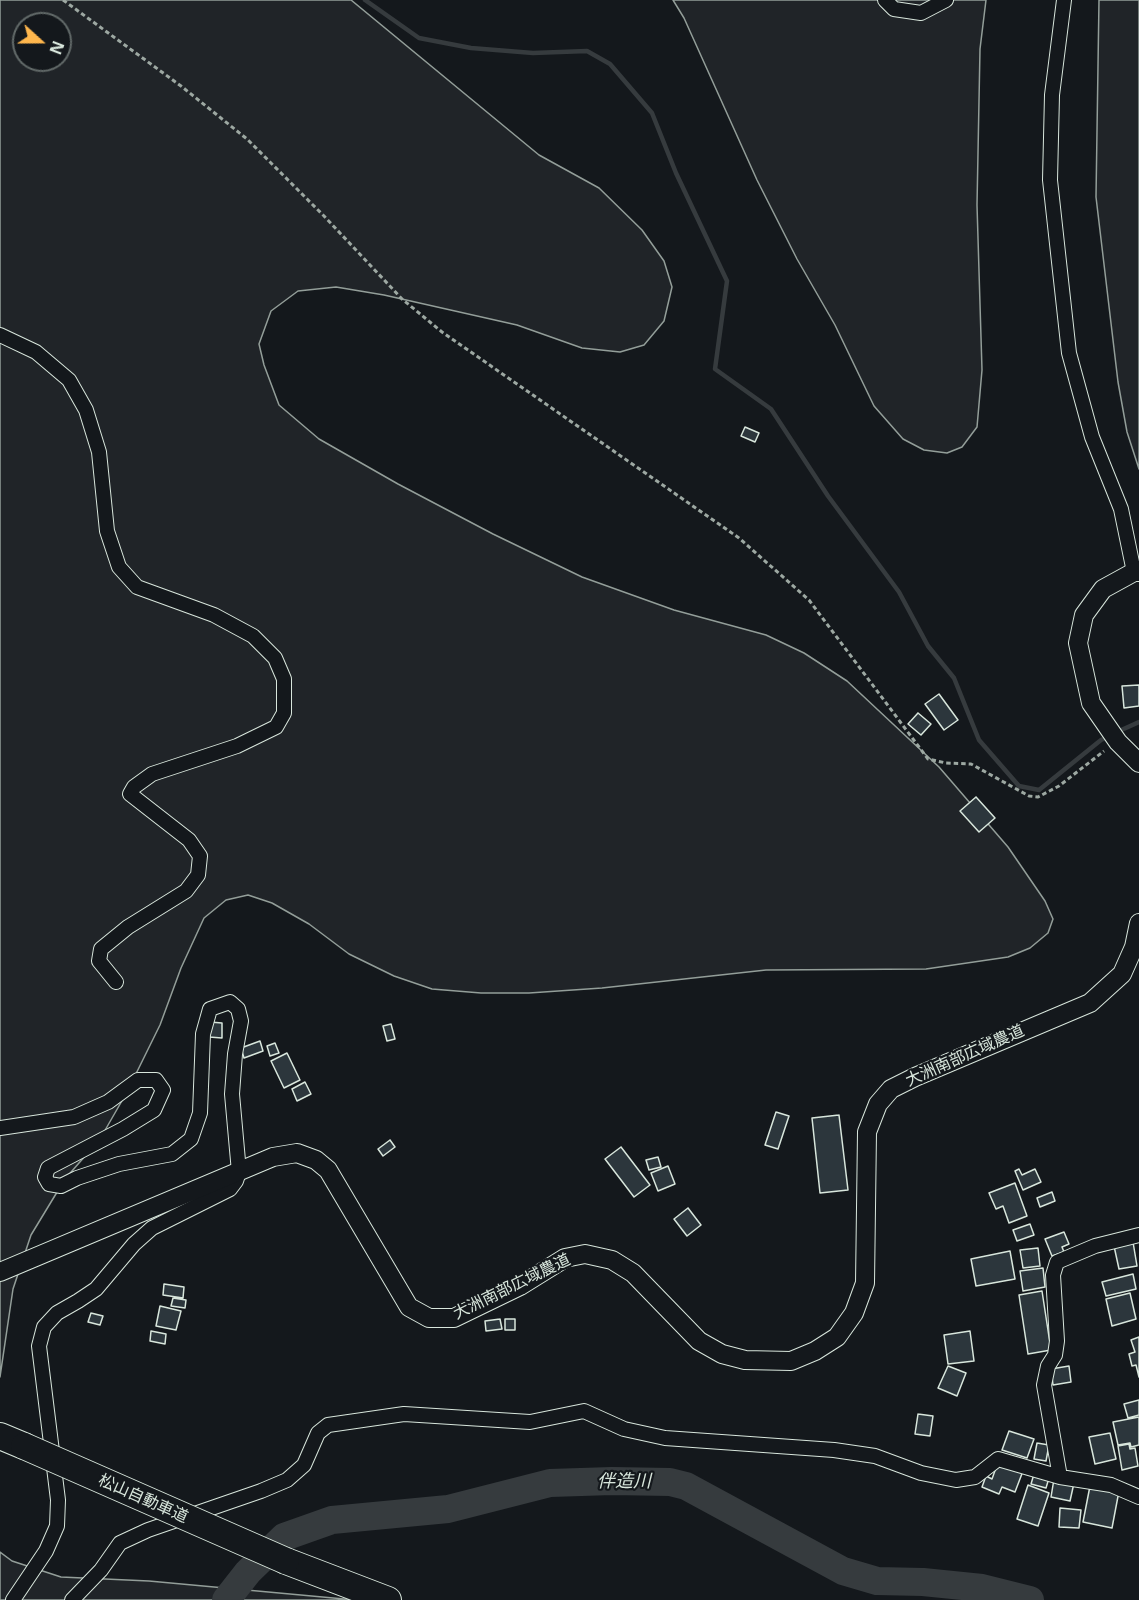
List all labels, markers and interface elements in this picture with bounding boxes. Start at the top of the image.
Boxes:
north arrow [12,12,72,72]
text: N [44,38,70,58]
street label: 大洲南部広域農道 [903,1021,1027,1091]
street label: 大洲南部広域農道 [450,1250,574,1324]
street label: 松山自動車道 [95,1471,191,1527]
water label: 伴造川 [597,1471,651,1493]

